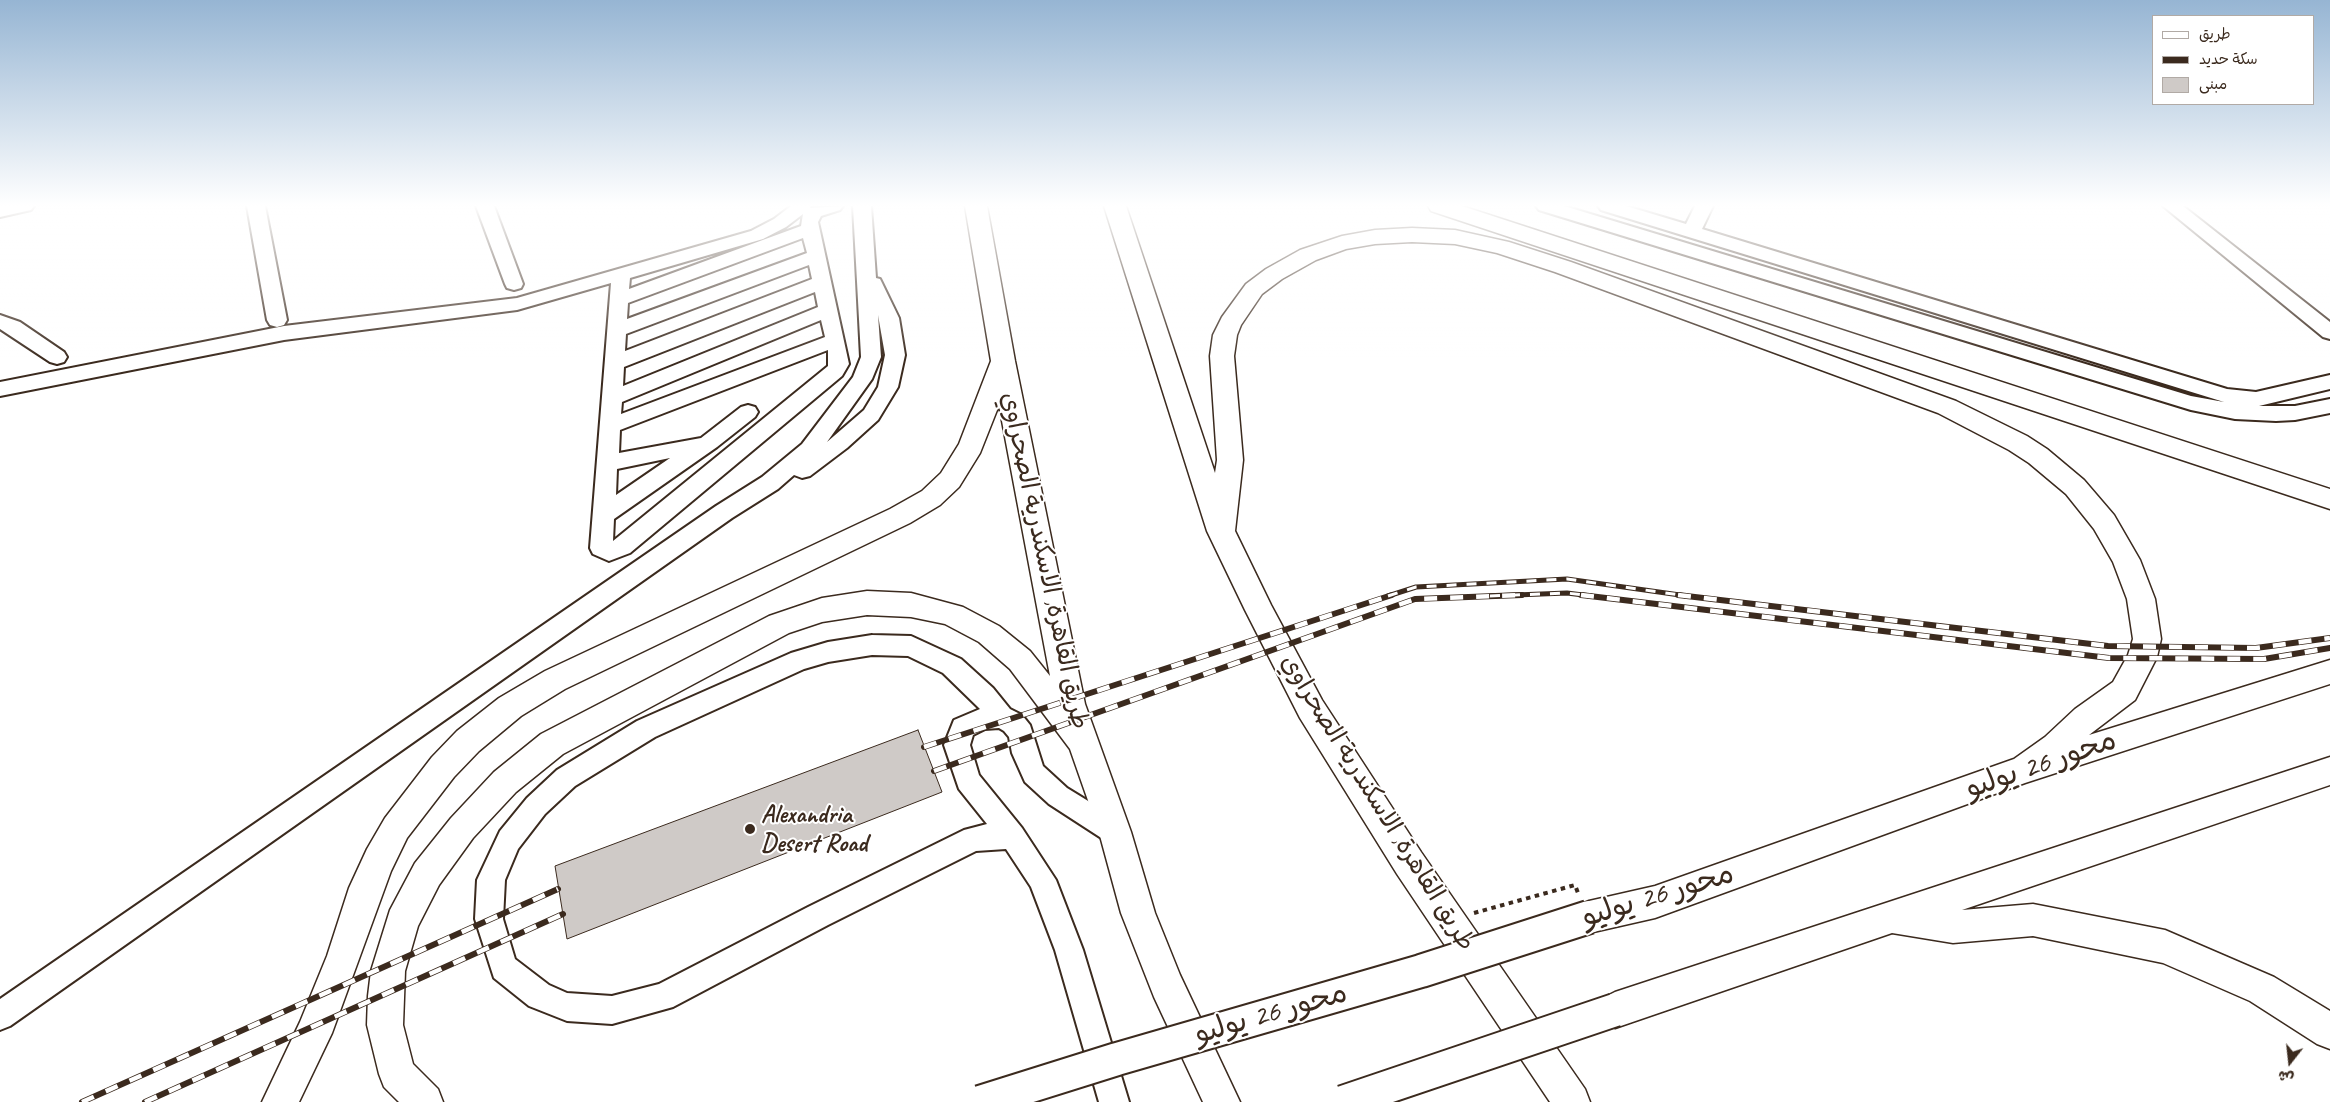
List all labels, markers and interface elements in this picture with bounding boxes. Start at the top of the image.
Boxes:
legend [2152,15,2315,105]
text: طريق [2199,25,2231,44]
text: سكة حديد [2199,50,2258,69]
text: مبنى [2199,75,2227,94]
street label: طريق القاهرة, الاسكندرية الصحراوي [994,390,1094,732]
street label: طريق القاهرة, الاسكندرية الصحراوي [1273,649,1481,957]
street label: محور 26 يوليو [1961,722,2121,808]
place label: Alexandria Desert Road [761,800,867,859]
marker: Alexandria Desert Road [743,822,757,836]
street label: محور 26 يوليو [1578,856,1738,936]
street label: محور 26 يوليو [1190,975,1352,1053]
north arrow [2265,1037,2315,1087]
text: ش [2276,1067,2295,1087]

